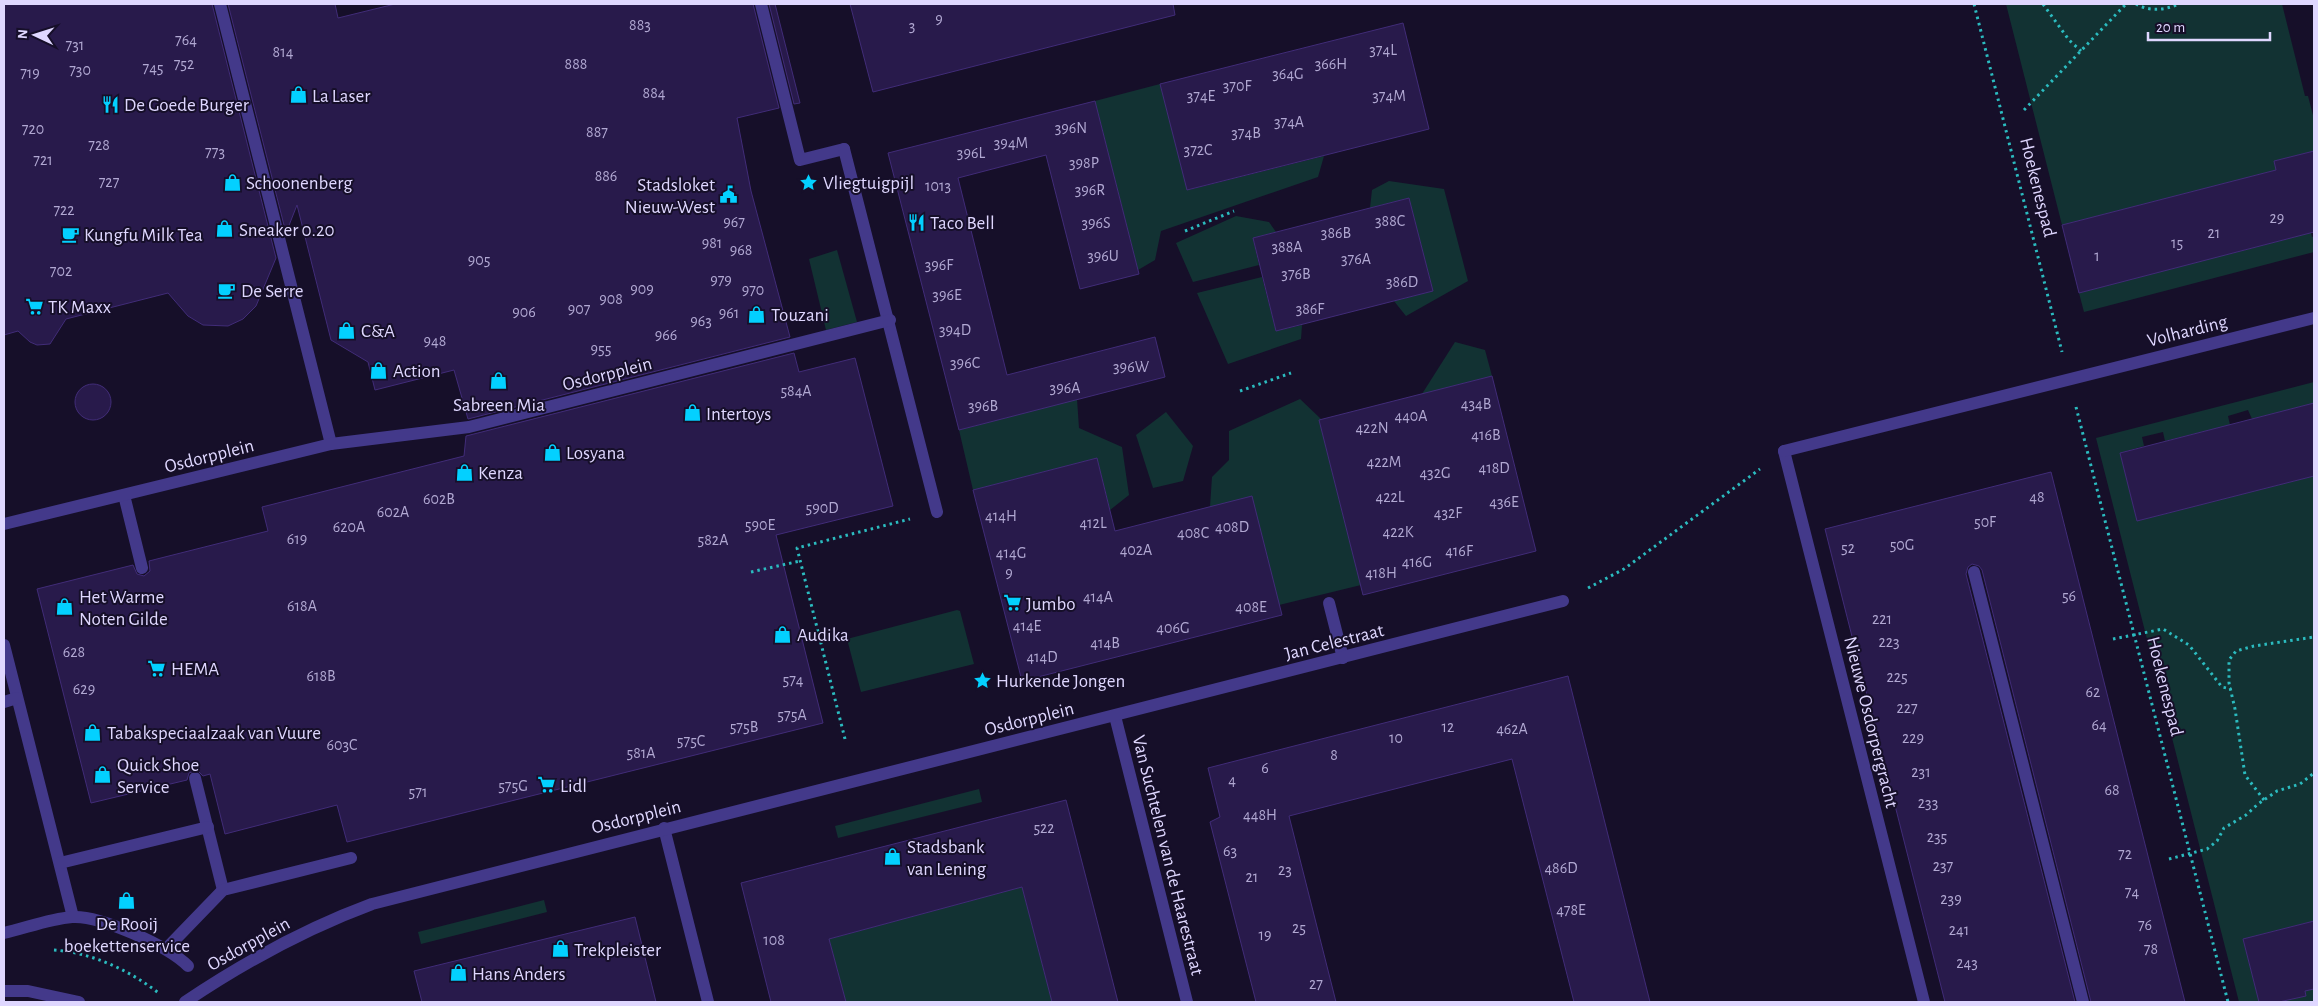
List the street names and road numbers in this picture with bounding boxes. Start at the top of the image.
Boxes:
street label: Hoekenespad [2016,136,2059,239]
street label: Volharding [2145,312,2230,351]
street label: Osdorpplein [561,354,654,395]
street label: Osdorpplein [163,436,256,477]
street label: Jan Celestraat [1283,621,1386,664]
street label: Nieuwe Osdorpergracht [1840,635,1901,810]
street label: Hoekenespad [2143,635,2186,738]
street label: Osdorpplein [983,699,1076,740]
street label: Van Suchtelen van de Haarestraat [1129,733,1207,977]
street label: Osdorpplein [590,797,683,838]
street label: Osdorpplein [204,914,293,975]

